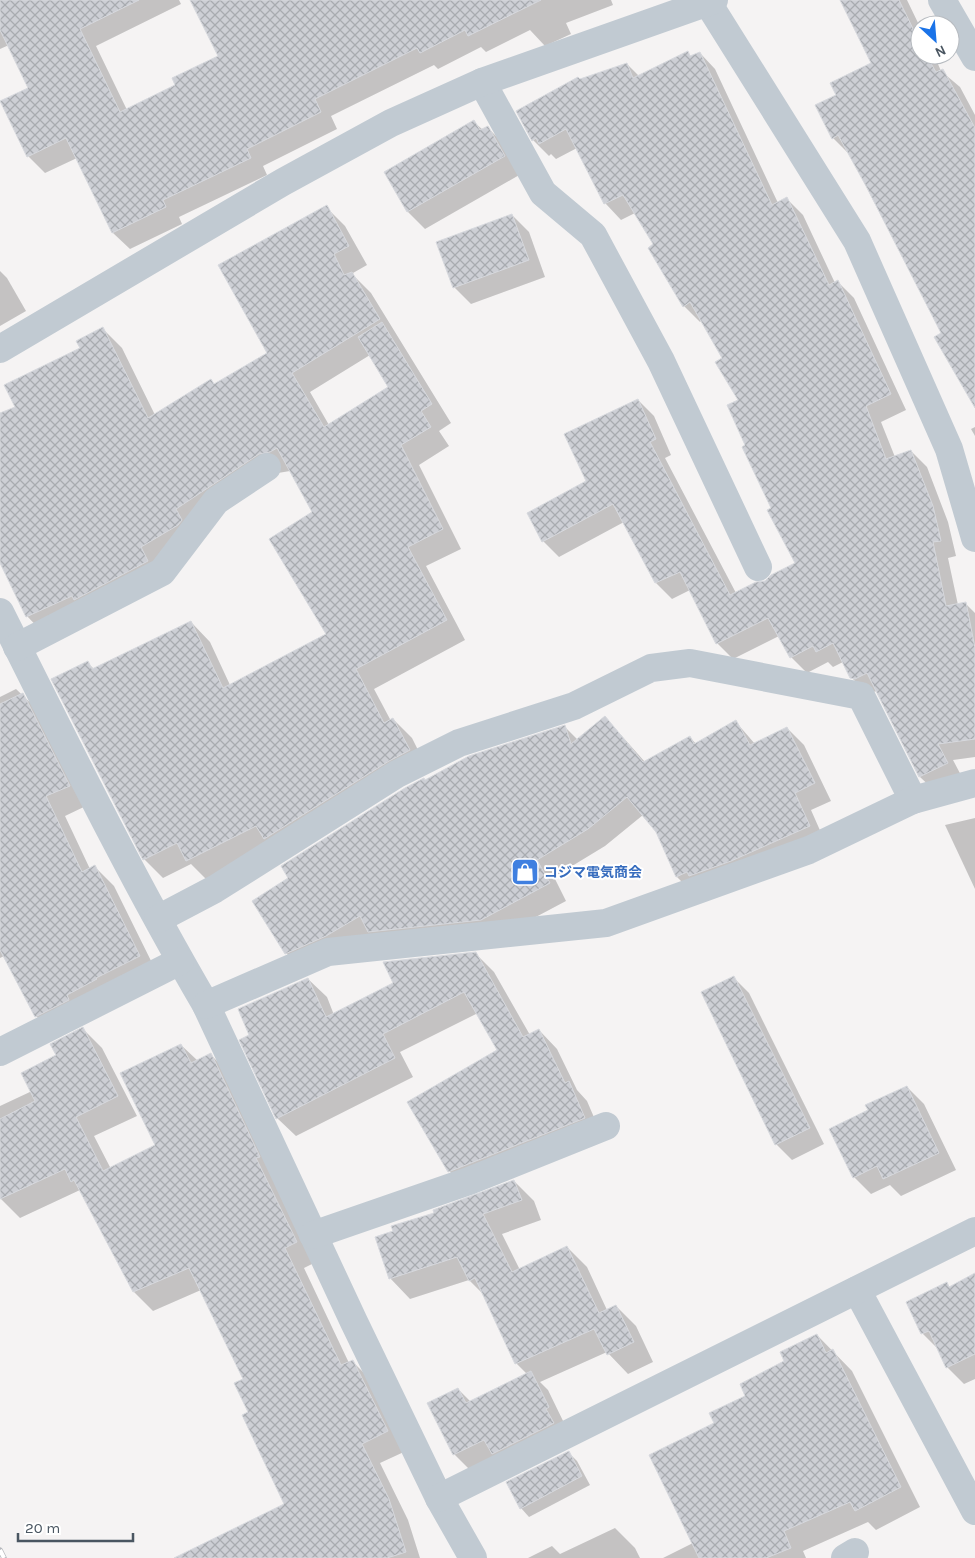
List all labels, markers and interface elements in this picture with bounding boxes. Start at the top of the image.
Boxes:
north arrow [910,15,960,65]
text: N [932,41,949,61]
shop icon: コジマ電気商会 [510,857,540,887]
place label: コジマ電気商会 [544,864,642,881]
scale bar [18,1510,132,1542]
text: 20 m [25,1519,60,1537]

